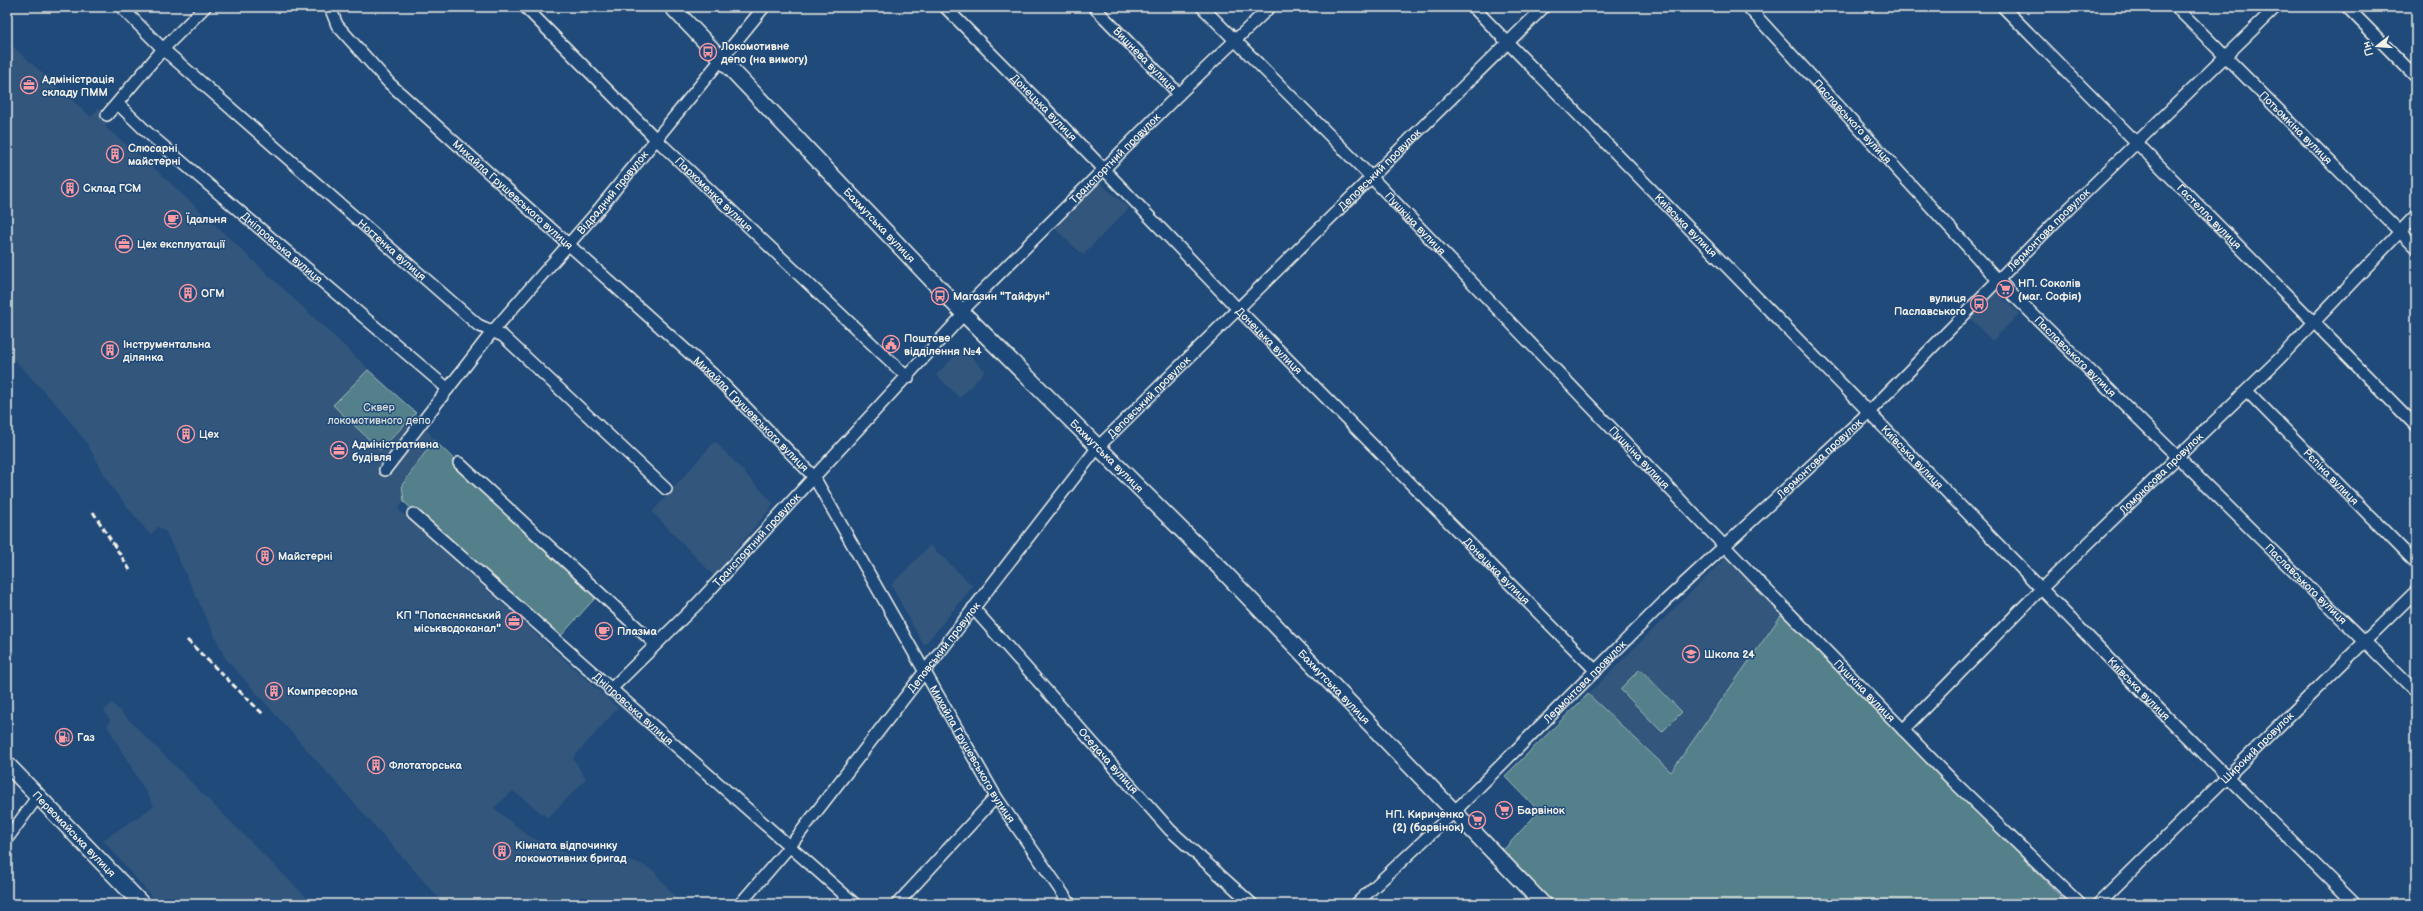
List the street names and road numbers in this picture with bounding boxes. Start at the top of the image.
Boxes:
street label: Вишнева вулиця [1111,24,1179,94]
street label: Донецька вулиця [1008,71,1080,144]
street label: Паславського вулиця [1811,77,1894,166]
street label: Потьомкіна вулиця [2257,88,2335,167]
street label: Транспортний провулок [1067,110,1163,206]
street label: Деповський провулок [1335,126,1424,213]
street label: Михайла Грушевського вулиця [450,137,576,252]
street label: Відрадний провулок [574,148,651,237]
street label: Пархоменка вулиця [673,154,756,234]
street label: Гастелло вулиця [2174,181,2244,252]
street label: Бахмутська вулиця [841,185,918,265]
street label: Лермонтова провулок [2004,185,2093,274]
street label: Пушкіна вулиця [1382,189,1449,257]
street label: Київська вулиця [1652,191,1720,260]
street label: Дніпровська вулиця [239,209,325,286]
street label: Ногтенка вулиця [355,216,429,283]
street label: Донецька вулиця [1233,304,1305,377]
street label: Паславського вулиця [2032,313,2119,399]
street label: Деповський провулок [1105,353,1193,440]
street label: Михайла Грушевського вулиця [691,354,811,474]
street label: Лермонтова провулок [1773,415,1865,502]
street label: Бахмутська вулиця [1067,417,1146,495]
street label: Пушкіна вулиця [1607,423,1673,491]
street label: Київська вулиця [1879,423,1946,491]
street label: Ломоносова провулок [2116,430,2205,517]
street label: Рєпіна вулиця [2301,446,2361,507]
street label: Транспортний провулок [710,490,803,589]
street label: Донецька вулиця [1461,535,1533,607]
street label: Паславського вулиця [2263,541,2350,627]
street label: Деповський провулок [905,599,983,695]
street label: Лермонтова провулок [1540,637,1629,726]
street label: Бахмутська вулиця [1295,647,1373,727]
street label: Київська вулиця [2105,654,2173,723]
street label: Пушкіна вулиця [1831,657,1898,724]
street label: Дніпровська вулиця [591,670,676,747]
street label: Михайла Грушевського вулиця [927,683,1018,825]
street label: Широкий провулок [2218,709,2296,786]
street label: Оседача вулиця [1076,725,1141,796]
street label: Первомайська вулиця [30,788,119,879]

